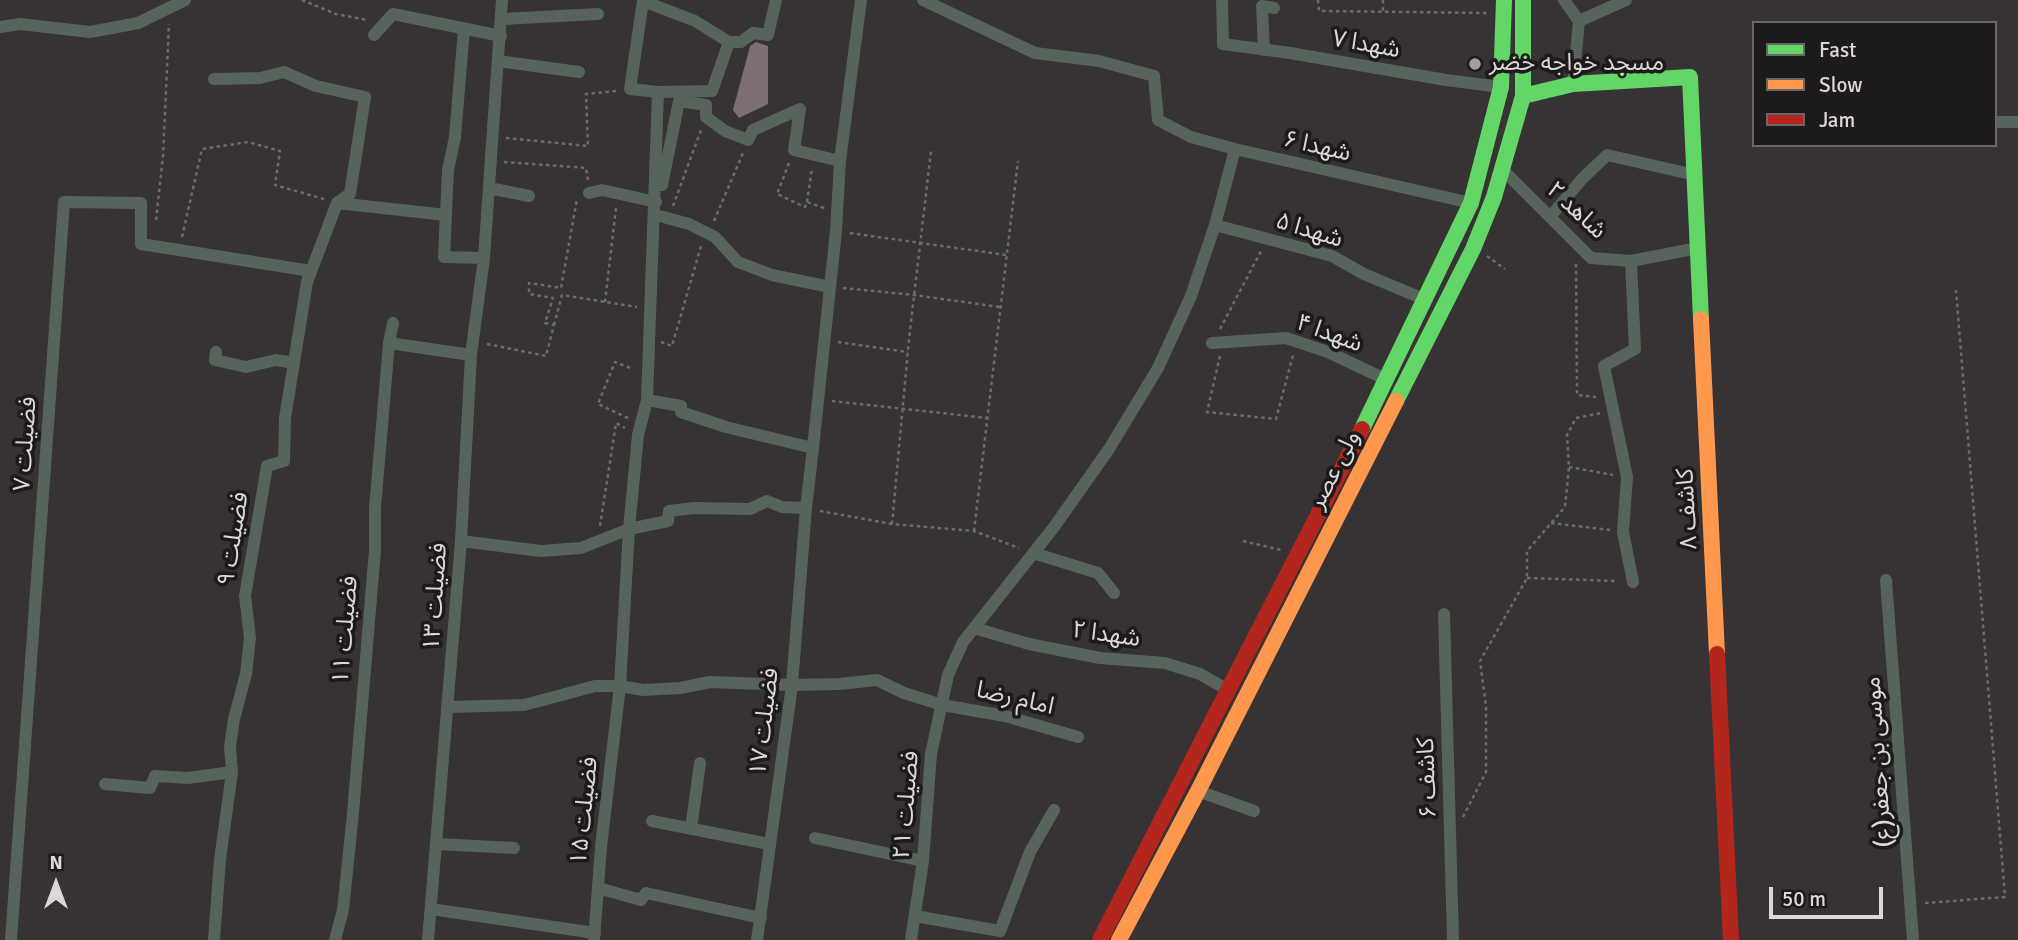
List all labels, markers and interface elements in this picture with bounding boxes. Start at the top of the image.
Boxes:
legend [1752,21,1997,147]
street label: شهدا ۷ [1330,25,1402,65]
text: Fast [1819,37,1856,63]
place label: مسجد خواجه خضر [1489,50,1664,78]
marker: مسجد خواجه خضر [1467,56,1483,72]
text: Slow [1819,72,1863,98]
text: Jam [1819,107,1855,133]
street label: شهدا ۶ [1280,125,1354,169]
street label: شاهد ۲ [1540,176,1612,246]
street label: شهدا ۵ [1272,207,1346,255]
street label: شهدا ۴ [1292,309,1366,359]
street label: فضیلت ۷ [8,396,44,492]
street label: ولی عصر [1303,426,1367,514]
street label: کاشف ۸ [1671,468,1705,550]
street label: فضیلت ۹ [212,490,256,588]
street label: فضیلت ۱۳ [418,542,454,652]
street label: فضیلت ۱۱ [327,575,365,685]
street label: شهدا ۲ [1070,616,1142,654]
street label: فضیلت ۱۷ [744,666,786,778]
street label: امام رضا [973,676,1057,722]
street label: موسی بن جعفر(ع) [1859,676,1899,848]
street label: کاشف ۶ [1412,737,1444,819]
street label: فضیلت ۲۱ [888,750,926,860]
street label: فضیلت ۱۵ [565,755,605,867]
north arrow [21,849,91,919]
text: N [49,851,63,875]
scale bar [1773,874,1887,918]
text: 50 m [1782,886,1826,912]

